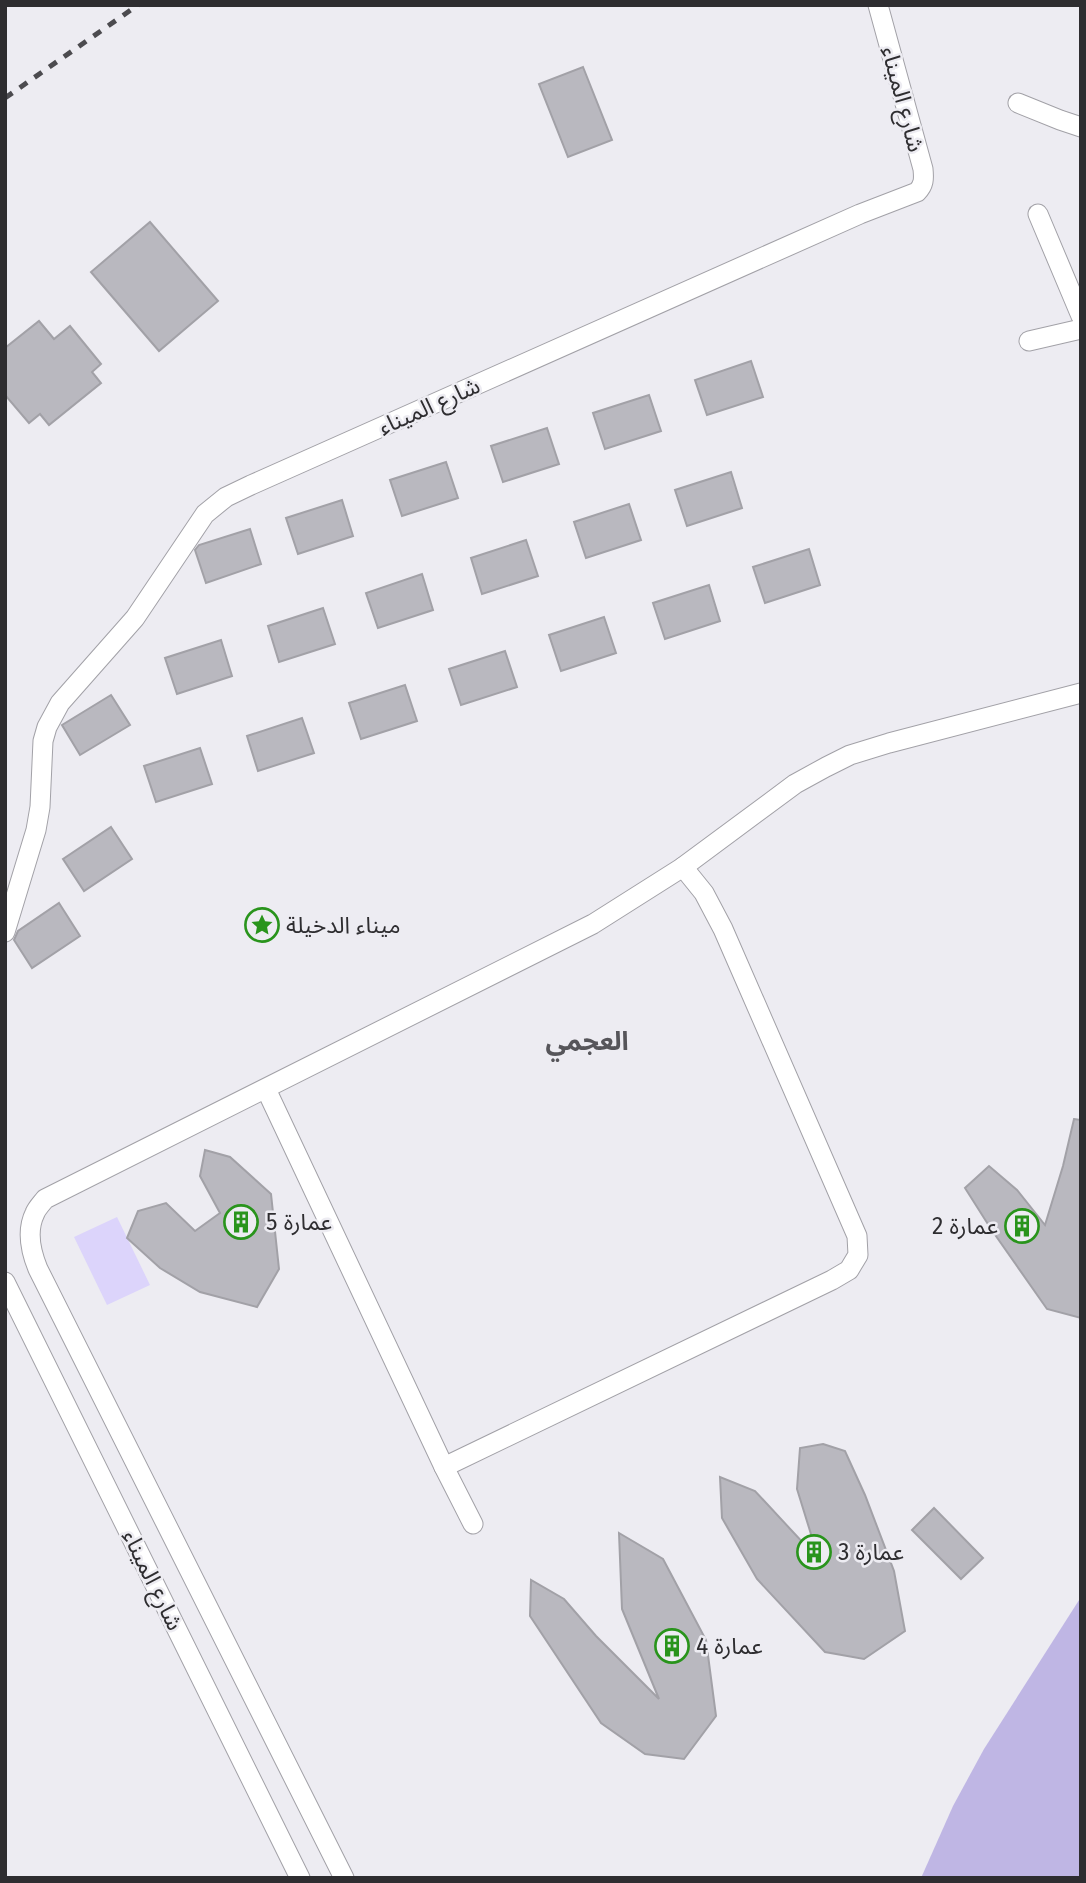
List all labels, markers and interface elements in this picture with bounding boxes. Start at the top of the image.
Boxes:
street label: شارع الميناء [873,43,931,156]
street label: شارع الميناء [374,371,485,444]
place icon: ميناء الدخيلة [243,906,281,944]
place label: ميناء الدخيلة [286,911,401,939]
district label: العجمي [545,1026,629,1062]
building icon: عمارة 5 [222,1203,260,1241]
building icon: عمارة 2 [1003,1207,1041,1245]
place label: عمارة 5 [266,1208,332,1236]
place label: عمارة 2 [932,1212,998,1240]
street label: شارع الميناء [114,1525,189,1636]
building icon: عمارة 3 [795,1533,833,1571]
place label: عمارة 3 [838,1538,904,1566]
building icon: عمارة 4 [653,1627,691,1665]
place label: عمارة 4 [696,1632,763,1660]

